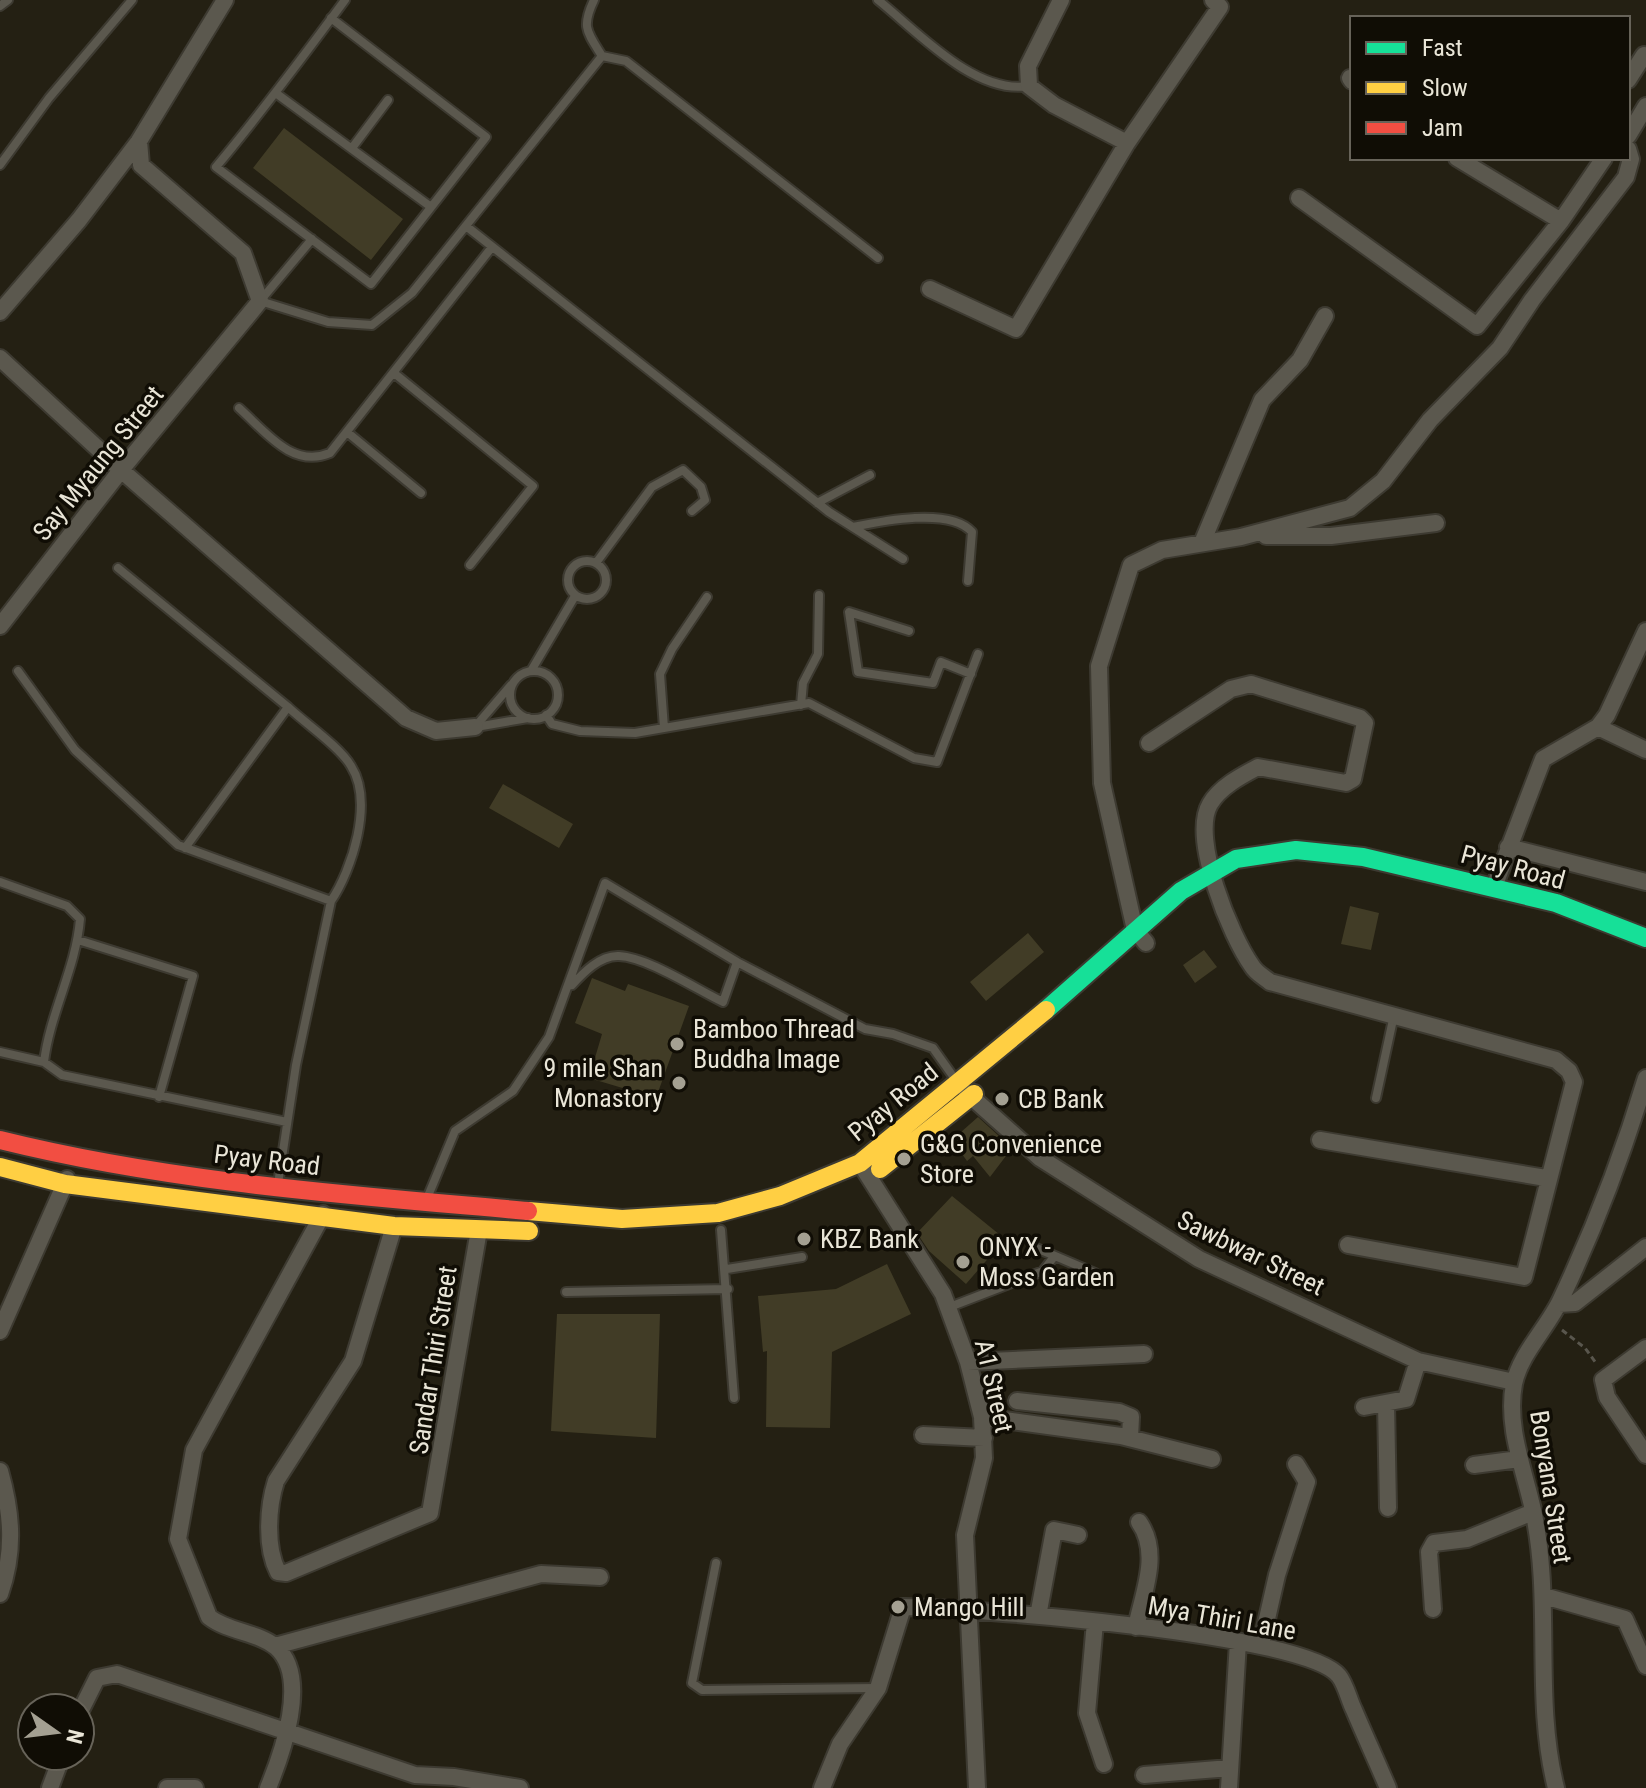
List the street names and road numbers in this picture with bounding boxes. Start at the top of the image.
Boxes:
street label: Say Myaung Street [27,380,169,546]
street label: Pyay Road [1458,839,1568,895]
street label: Pyay Road [842,1057,944,1147]
street label: Pyay Road [212,1139,322,1181]
street label: Sawbwar Street [1173,1204,1329,1302]
street label: Sandar Thiri Street [403,1264,463,1456]
street label: A1 Street [969,1336,1019,1436]
street label: Bonyana Street [1524,1408,1578,1566]
street label: Mya Thiri Lane [1146,1590,1298,1646]

